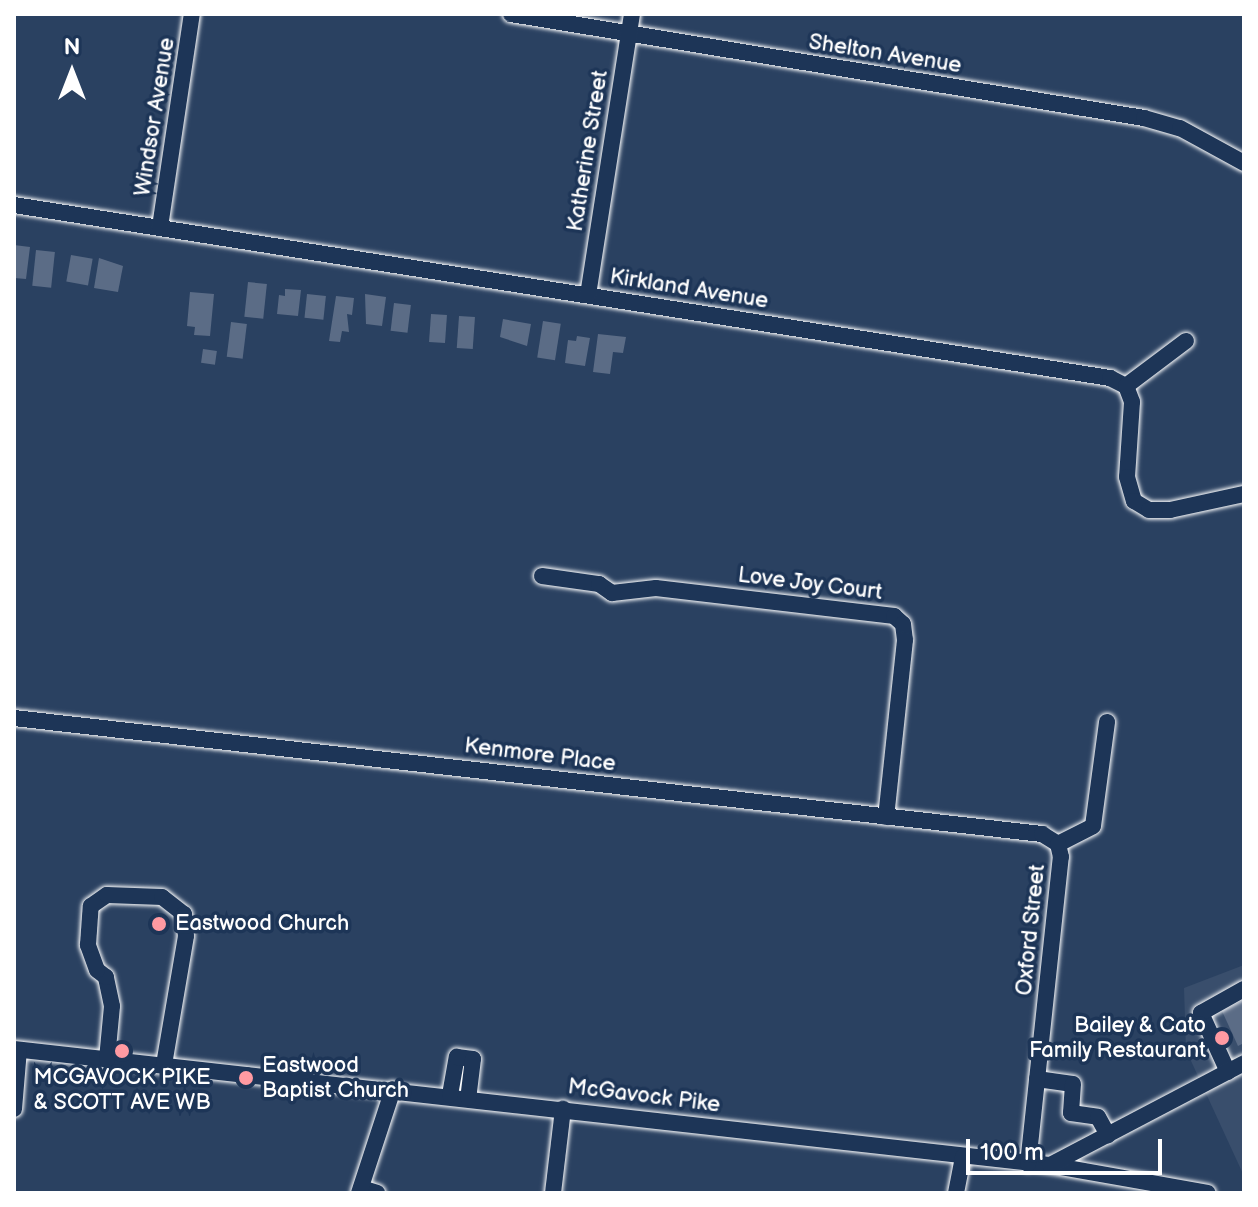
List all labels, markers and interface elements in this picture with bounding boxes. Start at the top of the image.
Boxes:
street label: Shelton Avenue [807,29,963,79]
north arrow [32,32,112,112]
text: N [64,34,80,61]
street label: Windsor Avenue [129,36,181,198]
street label: Katherine Street [562,68,614,234]
street label: Kirkland Avenue [608,263,770,315]
street label: Love Joy Court [735,562,885,606]
street label: Kenmore Place [463,733,617,777]
street label: Oxford Street [1011,863,1051,997]
place label: Eastwood Church [175,911,349,937]
marker: Eastwood Church [150,915,168,933]
place label: Bailey & Cato Family Restaurant [1027,1012,1206,1064]
marker: Bailey & Cato Family Restaurant [1213,1029,1231,1047]
marker: MCGAVOCK PIKE & SCOTT AVE WB [113,1042,131,1060]
place label: Eastwood Baptist Church [262,1052,409,1104]
place label: MCGAVOCK PIKE & SCOTT AVE WB [33,1064,211,1116]
marker: Eastwood Baptist Church [237,1069,255,1087]
street label: McGavock Pike [566,1074,722,1118]
scale bar [970,1123,1166,1173]
text: 100 m [980,1138,1044,1167]

